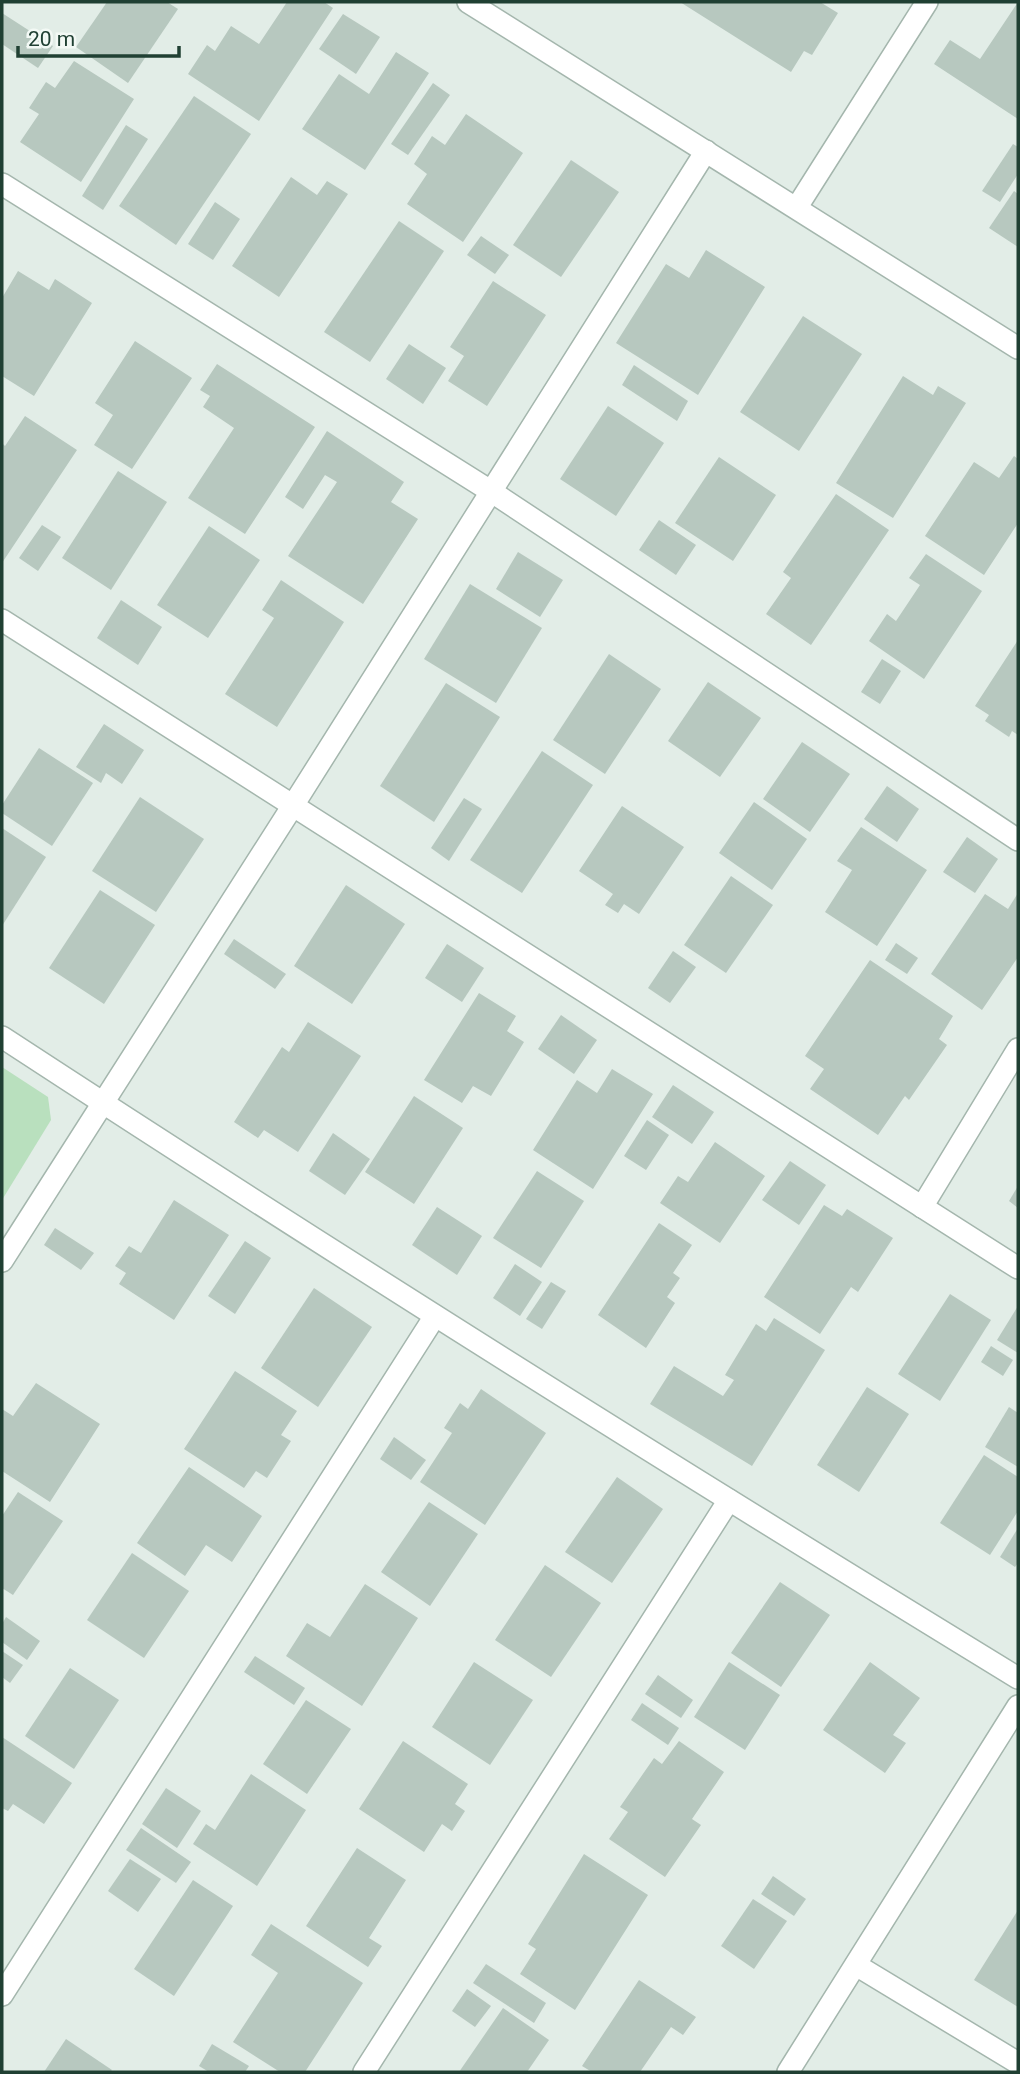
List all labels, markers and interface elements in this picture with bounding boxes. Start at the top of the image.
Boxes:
scale bar [18,14,178,58]
text: 20 m [28,27,75,51]

